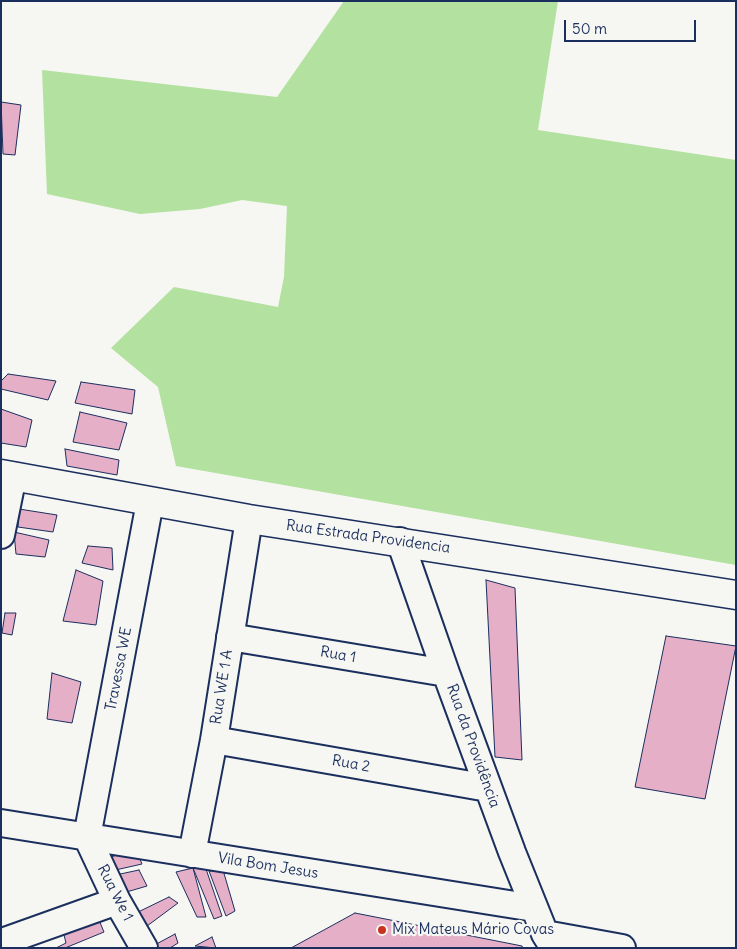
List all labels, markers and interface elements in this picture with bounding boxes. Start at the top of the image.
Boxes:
scale bar [567,10,700,42]
text: 50 m [572,19,607,38]
street label: Rua Estrada Providencia [285,517,451,557]
street label: Travessa WE [102,626,136,712]
street label: Rua 1 [319,643,357,667]
street label: Rua WE 1 A [207,648,237,726]
street label: Rua da Providência [442,682,504,810]
street label: Rua 2 [330,752,372,776]
street label: Vila Bom Jesus [217,849,319,883]
street label: Rua We 1 [93,862,137,924]
place label: Mix Mateus Mário Covas [392,921,554,939]
marker: Mix Mateus Mário Covas [376,924,388,936]

